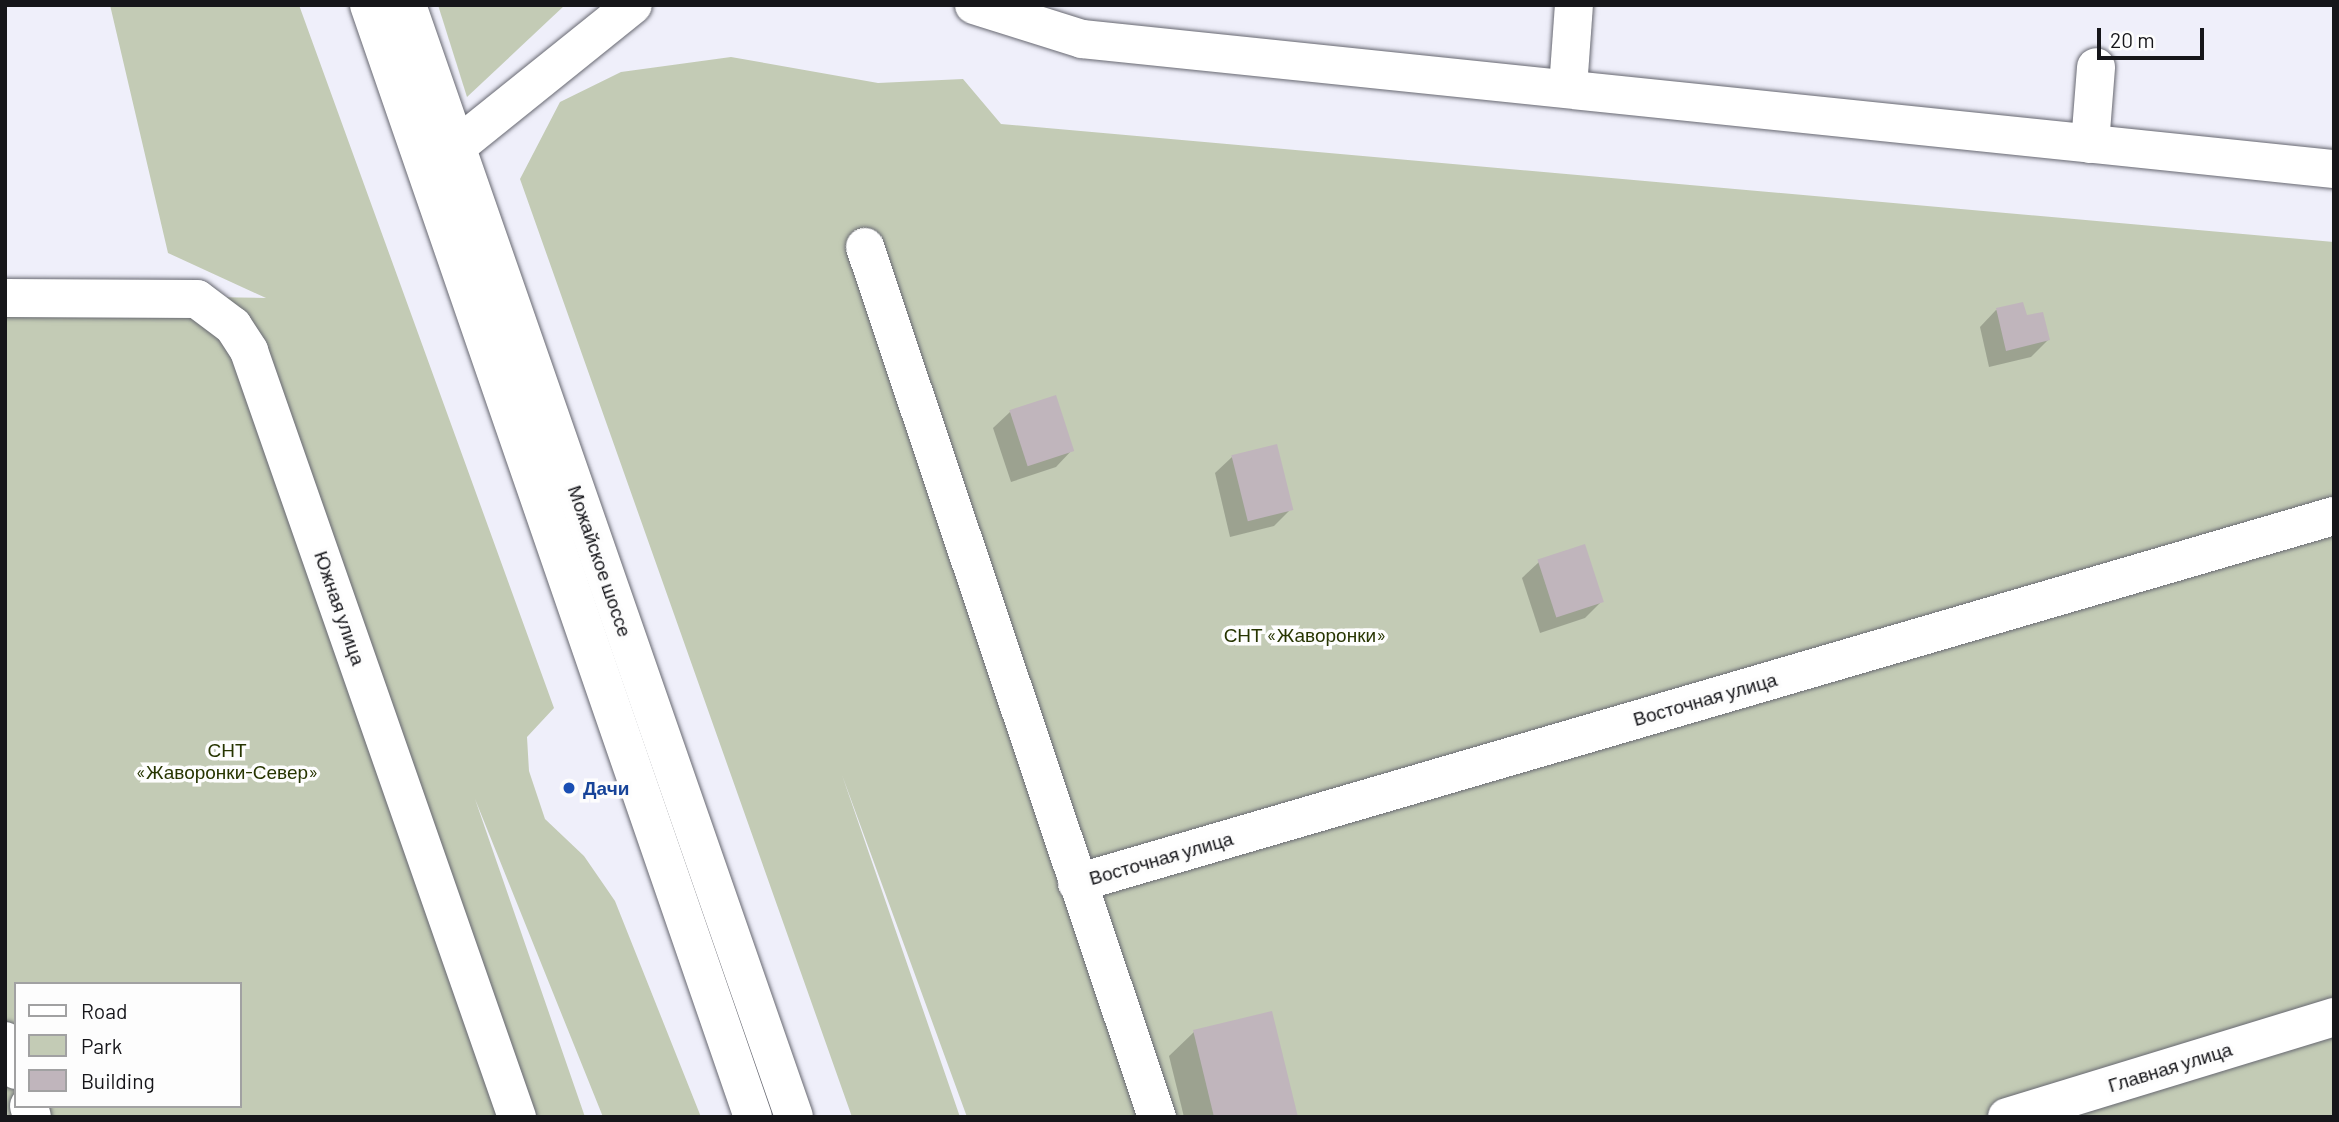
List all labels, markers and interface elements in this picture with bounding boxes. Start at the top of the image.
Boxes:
scale bar [2101,14,2208,58]
text: 20 m [2110,27,2155,52]
street label: Можайское шоссе [563,482,637,640]
street label: Южная улица [310,548,370,668]
park label: СНТ «Жаворонки» [1224,624,1386,646]
street label: Восточная улица [1630,668,1780,730]
park label: СНТ «Жаворонки-Север» [136,739,318,783]
place label: Дачи [583,777,629,799]
marker: Дачи [561,780,577,796]
street label: Восточная улица [1086,827,1236,889]
legend [14,982,242,1108]
text: Road [81,998,127,1023]
text: Park [81,1033,122,1058]
street label: Главная улица [2105,1037,2235,1097]
text: Building [81,1068,155,1093]

